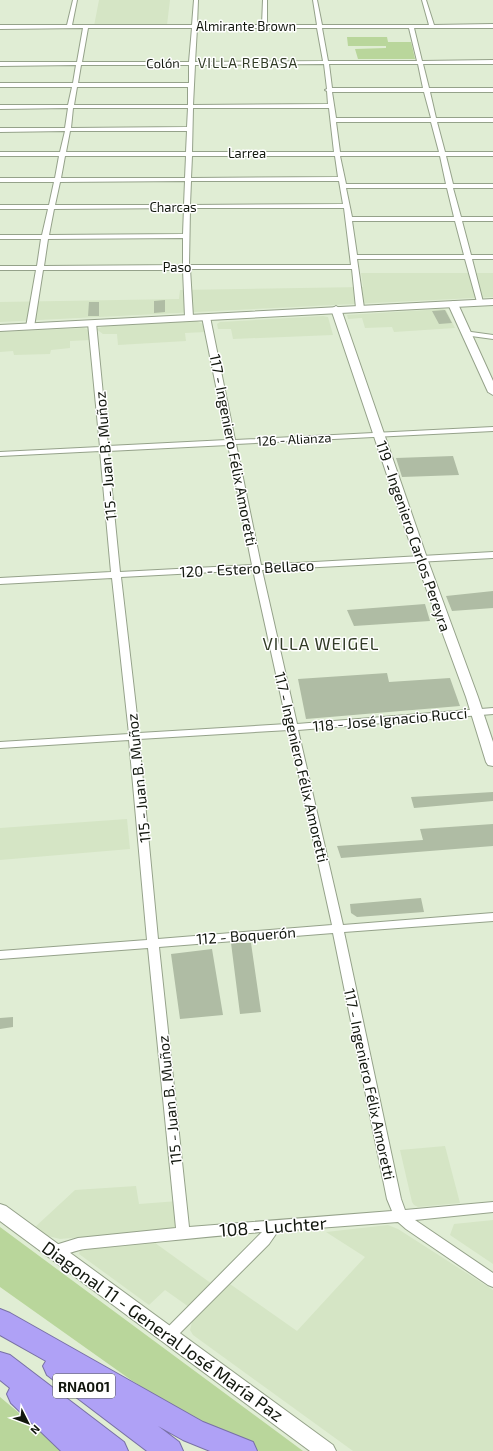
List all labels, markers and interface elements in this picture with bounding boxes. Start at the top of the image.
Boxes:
street label: Almirante Brown [196,18,296,34]
district label: VILLA REBASA [198,54,298,71]
street label: Colón [146,55,180,71]
street label: Larrea [228,145,266,161]
street label: Charcas [149,199,197,215]
street label: Paso [163,259,191,275]
street label: 117 - Ingeniero Félix Amoretti [207,352,261,548]
street label: 115 - Juan B. Muñoz [90,391,120,521]
street label: 126 - Alianza [256,429,332,449]
street label: 119 - Ingeniero Carlos Pereyra [373,438,455,634]
street label: 120 - Estero Bellaco [179,555,315,581]
district label: VILLA WEIGEL [262,633,380,653]
street label: 117 - Ingeniero Félix Amoretti [271,670,333,864]
street label: 118 - José Ignacio Rucci [312,703,468,735]
street label: 115 - Juan B. Muñoz [122,713,154,843]
street label: 112 - Boquerón [196,923,296,947]
street label: 117 - Ingeniero Félix Amoretti [341,987,399,1181]
street label: 115 - Juan B. Muñoz [153,1035,185,1165]
street label: 108 - Luchter [219,1211,327,1241]
street label: Diagonal 11 - General José María Paz [38,1236,288,1426]
road number: RNA001 [53,1374,115,1398]
north arrow [8,1403,48,1443]
text: N [28,1423,43,1437]

